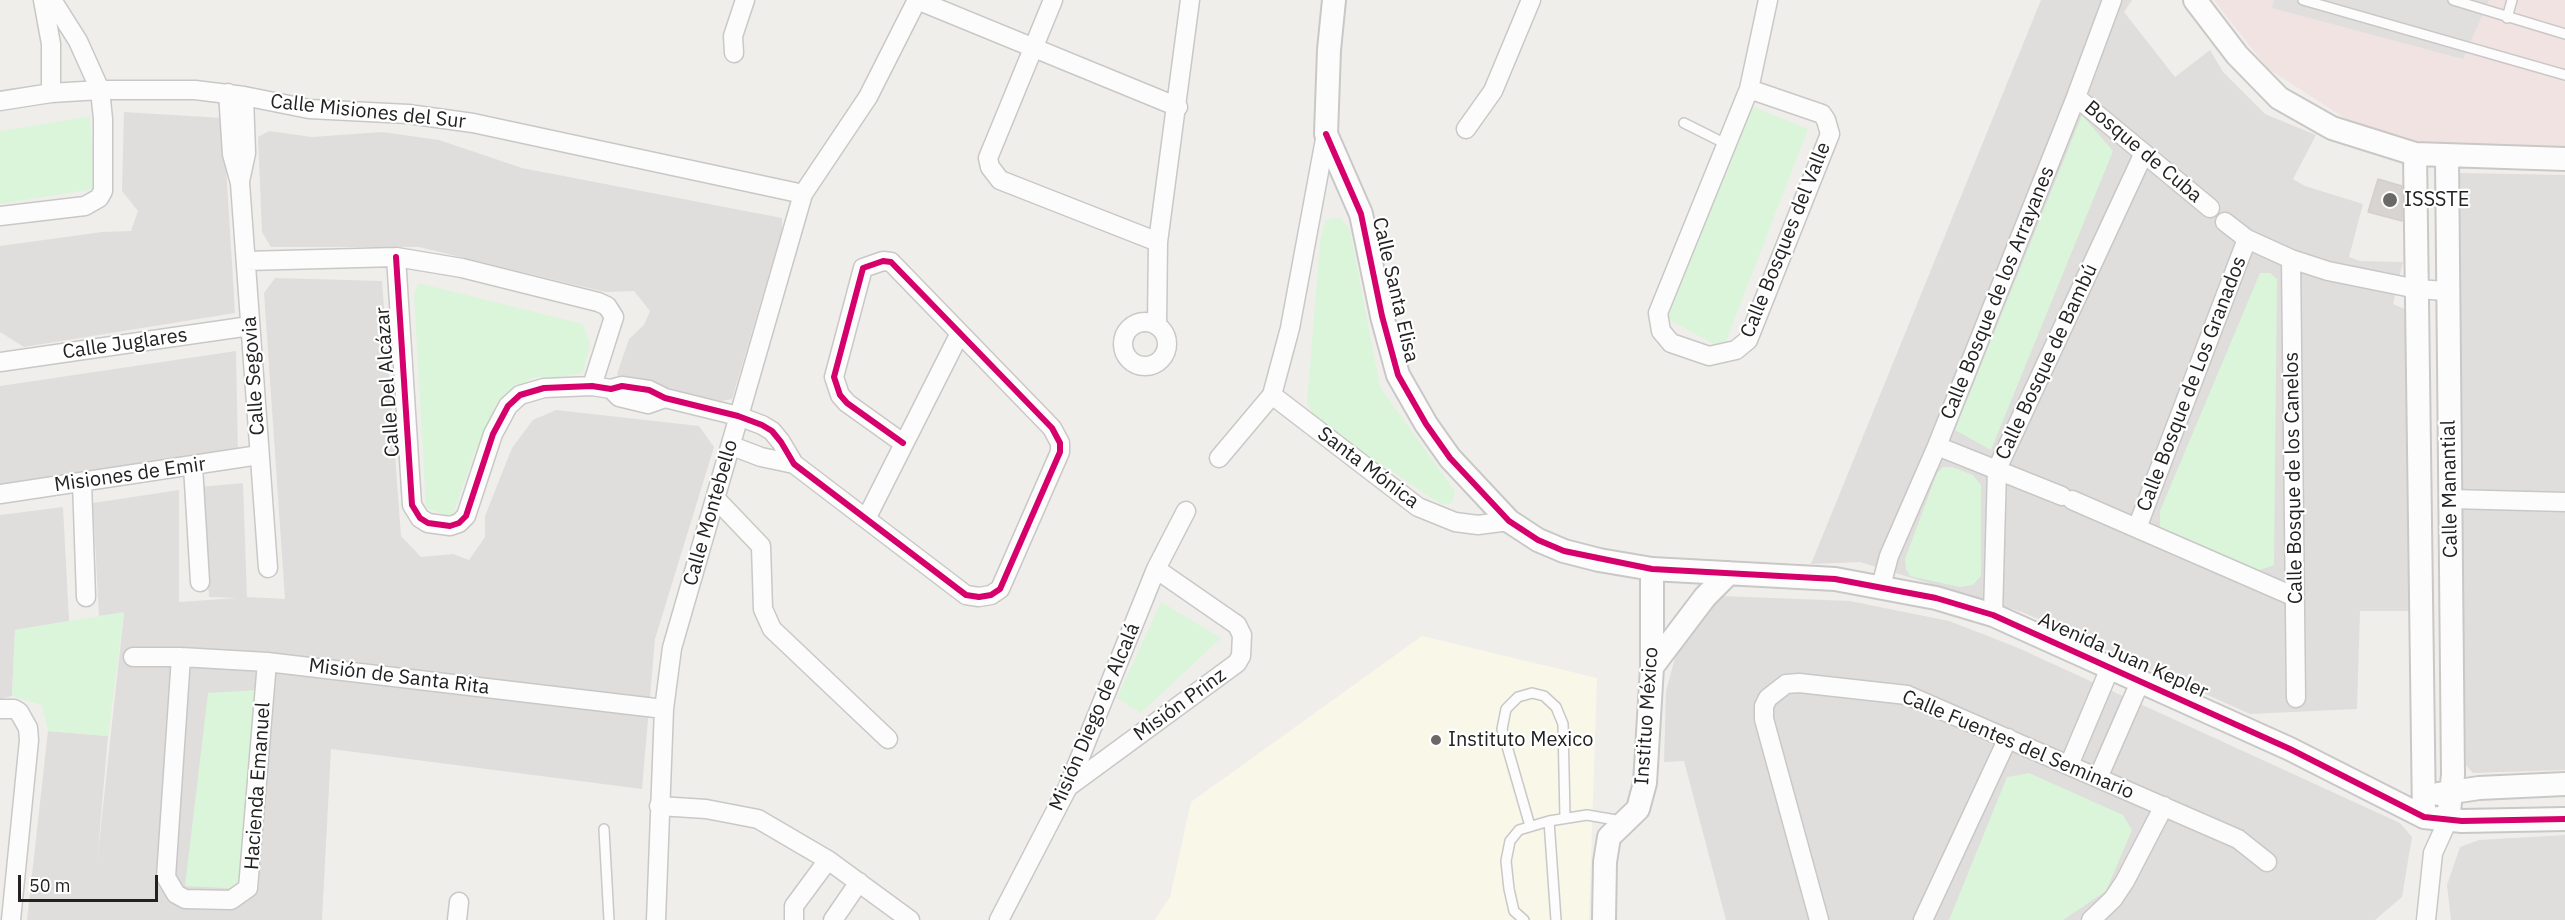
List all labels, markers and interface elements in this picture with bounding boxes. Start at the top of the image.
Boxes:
street label: Calle Misiones del Sur [269,90,467,134]
street label: Bosque de Cuba [2079,96,2207,208]
street label: Calle Bosques del Valle [1736,139,1836,341]
street label: Calle Bosque de los Arrayanes [1936,163,2060,423]
place label: ISSSTE [2404,188,2469,212]
marker: ISSSTE [2381,191,2399,209]
street label: Calle Santa Elisa [1367,215,1423,365]
street label: Calle Bosque de Los Granados [2132,253,2252,515]
street label: Calle Bosque de Bambú [1991,260,2103,464]
street label: Calle Del Alcázar [371,306,405,458]
street label: Calle Segovia [238,316,270,436]
street label: Calle Juglares [61,323,189,365]
street label: Calle Bosque de los Canelos [2280,352,2308,604]
street label: Calle Manantial [2437,420,2463,558]
street label: Santa Mónica [1313,422,1423,514]
street label: Calle Montebello [679,437,743,589]
street label: Misiones de Emir [53,452,207,498]
street label: Avenida Juan Kepler [2034,608,2212,704]
street label: Misión Diego de Alcalá [1045,620,1145,814]
street label: Instituo México [1630,646,1664,786]
street label: Misión de Santa Rita [307,654,491,700]
street label: Misión Prinz [1129,664,1231,746]
street label: Calle Fuentes del Seminario [1898,685,2138,805]
street label: Hacienda Emanuel [240,701,276,871]
place label: Instituto Mexico [1448,728,1593,752]
marker: Instituto Mexico [1429,733,1443,747]
scale bar [21,863,160,901]
text: 50 m [29,874,71,897]

